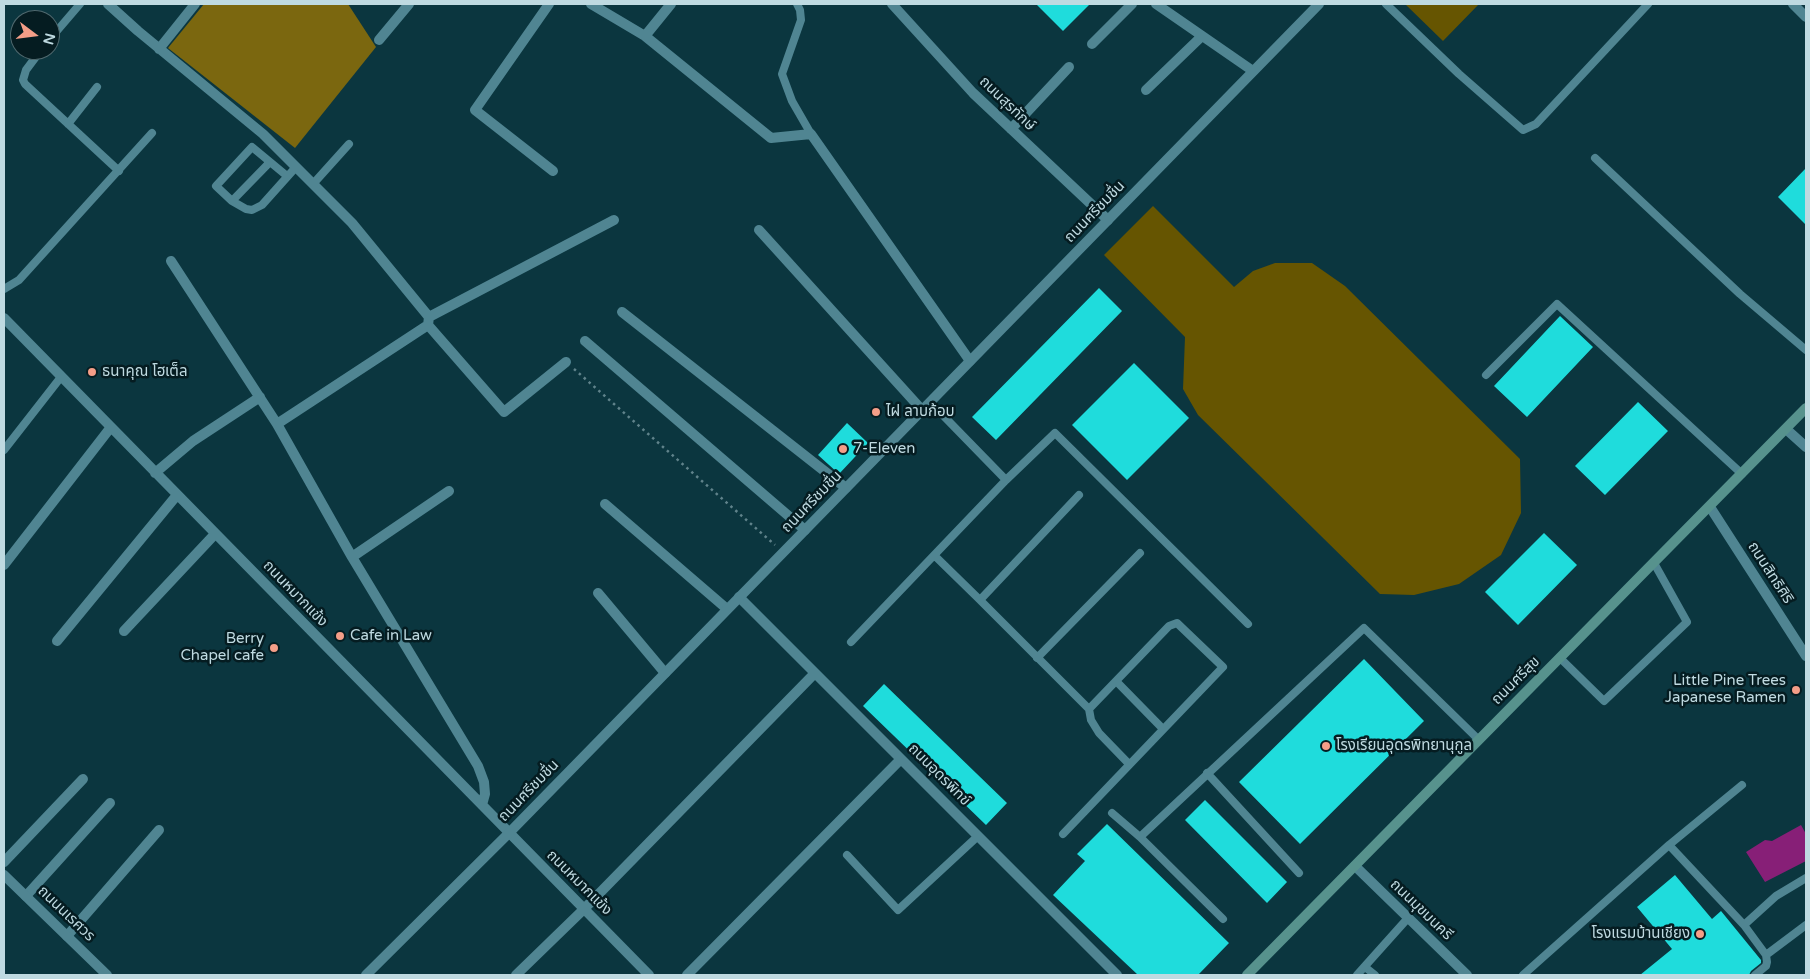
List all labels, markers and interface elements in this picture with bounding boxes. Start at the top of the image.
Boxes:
north arrow [10,10,60,60]
text: N [39,31,59,46]
street label: ถนนสุรทักษ์ [975,73,1039,135]
street label: ถนนศรีชมชื่น [1061,177,1129,247]
place label: ธนาคุณ โฮเต็ล [102,363,187,381]
marker: ธนาคุณ โฮเต็ล [86,366,98,378]
place label: ไฝ ลาบก้อบ [886,403,955,421]
marker: ไฝ ลาบก้อบ [870,406,882,418]
place label: 7-Eleven [853,440,915,458]
marker: 7-Eleven [837,443,849,455]
street label: ถนนศรีชมชื่น [778,467,846,537]
street label: ถนนสิทธิศิริ [1743,539,1797,607]
street label: ถนนหมากแข้ง [259,557,331,631]
place label: Cafe in Law [350,627,432,645]
place label: Berry Chapel cafe [180,630,264,665]
marker: Cafe in Law [334,630,346,642]
marker: Berry Chapel cafe [268,642,280,654]
street label: ถนนศรีสุข [1488,653,1544,709]
place label: Little Pine Trees Japanese Ramen [1665,672,1786,707]
marker: Little Pine Trees Japanese Ramen [1790,684,1802,696]
place label: โรงเรียนอุดรพิทยานุกูล [1336,737,1472,755]
street label: ถนนอุดรพิทข์ [904,740,974,810]
marker: โรงเรียนอุดรพิทยานุกูล [1320,740,1332,752]
street label: ถนนศรีชมชื่น [495,756,563,826]
street label: ถนนหมากแข้ง [543,847,615,919]
street label: ถนนมุขมนครี [1386,876,1456,944]
street label: ถนนนเรศวร [34,882,98,946]
place label: โรงแรมบ้านเชียง [1591,925,1690,943]
marker: โรงแรมบ้านเชียง [1694,928,1706,940]

